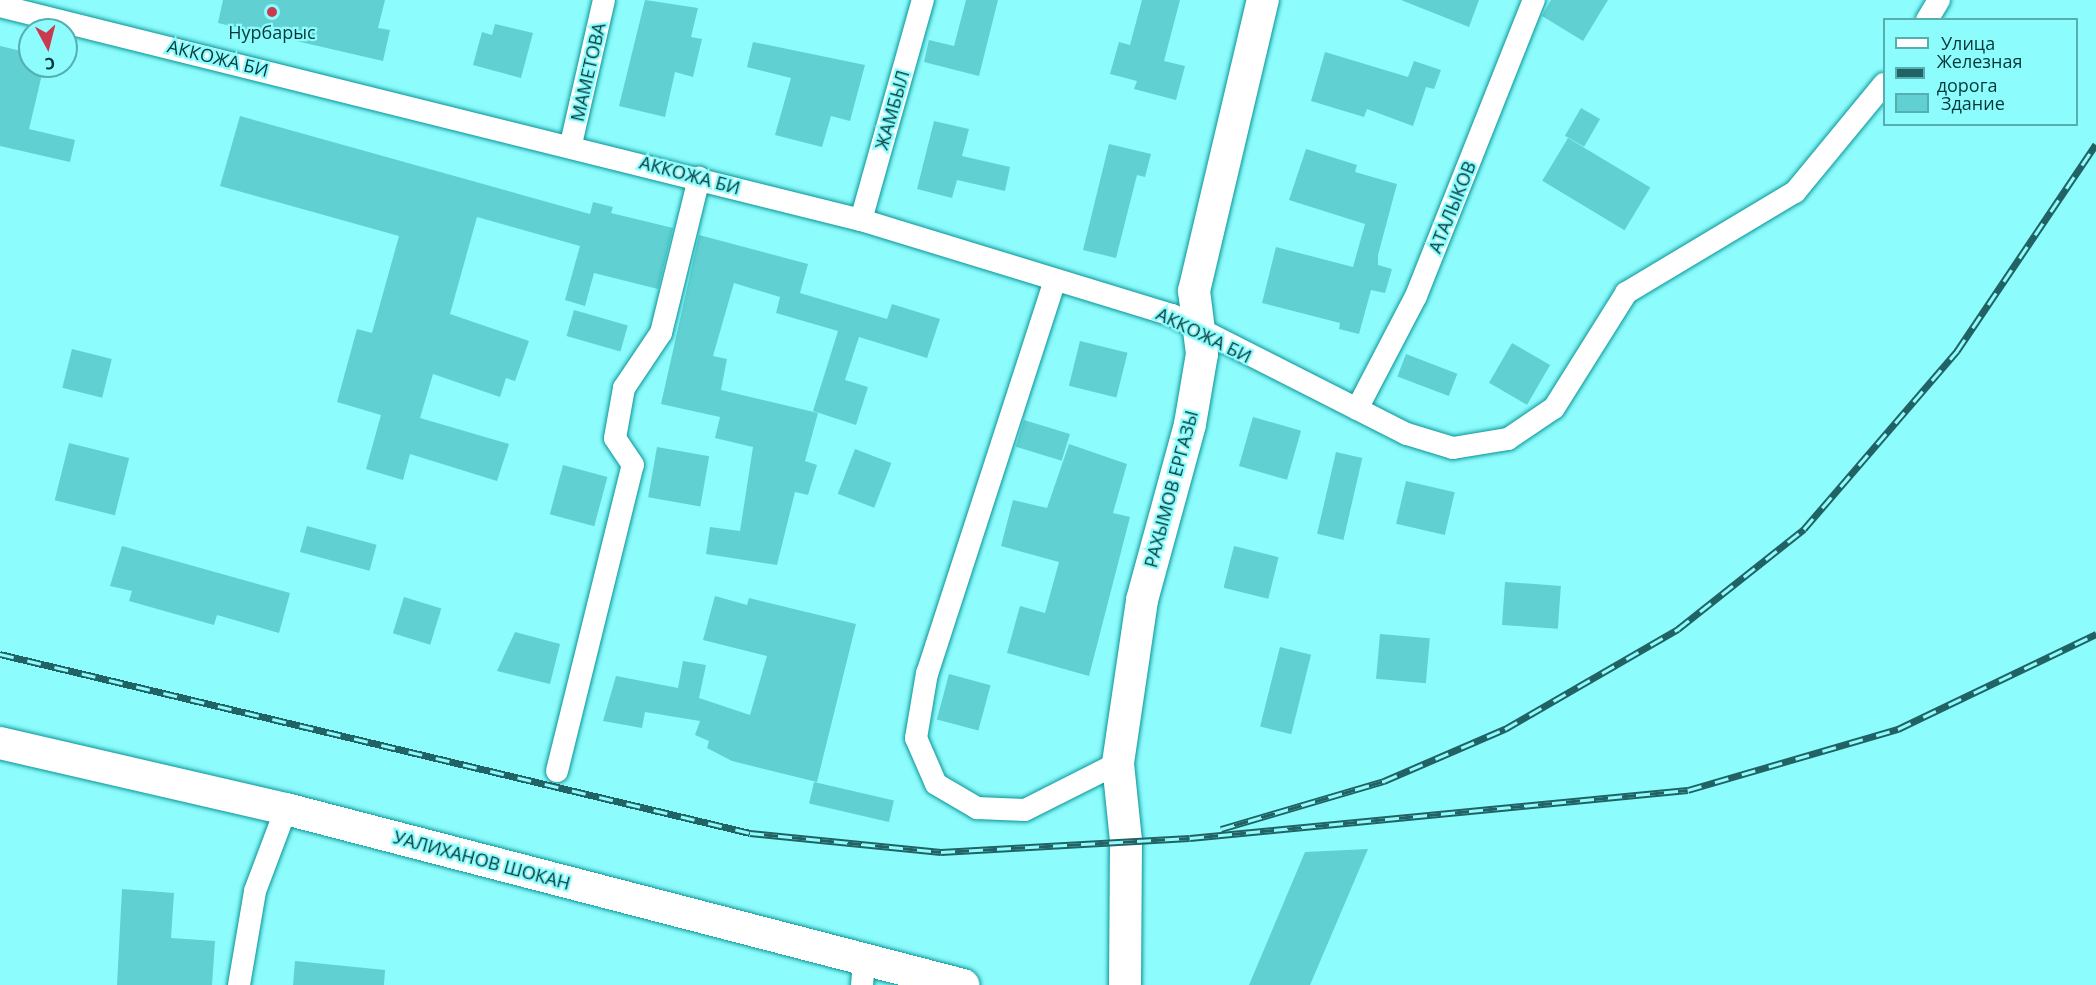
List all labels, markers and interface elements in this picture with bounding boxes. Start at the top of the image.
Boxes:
marker: Нурбарыс [265,5,279,19]
north arrow [18,18,78,78]
legend [1883,18,2078,126]
place label: Нурбарыс [228,21,316,43]
street label: МАМЕТОВА [566,21,610,123]
text: Улица [1941,31,1995,55]
street label: АККОЖА БИ [165,35,271,81]
text: Железная дорога [1937,49,2022,97]
text: С [44,52,56,75]
street label: ЖАМБЫЛ [870,68,914,152]
text: Здание [1941,91,2005,115]
street label: АККОЖА БИ [637,151,743,199]
street label: АТАЛЫКОВ [1424,158,1480,256]
street label: АККОЖА БИ [1153,303,1255,367]
street label: РАХЫМОВ ЕРГАЗЫ [1140,408,1202,570]
street label: УАЛИХАНОВ ШОКАН [391,826,573,894]

